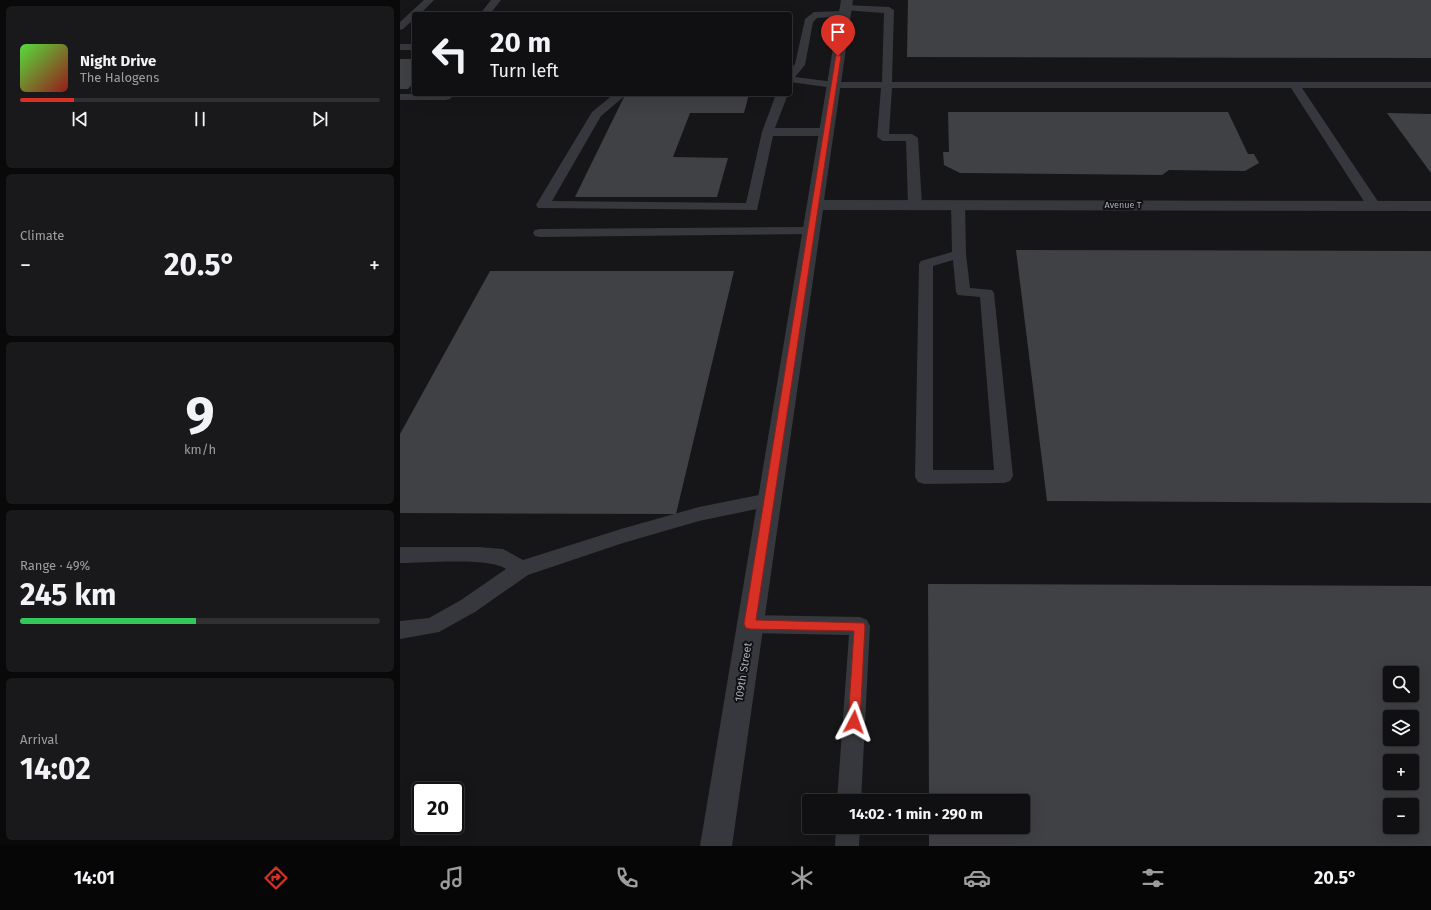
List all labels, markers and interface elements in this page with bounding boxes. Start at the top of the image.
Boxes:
pin [821,15,855,56]
icon: arrive [827,21,849,43]
text: 20 m [490,26,551,59]
icon: left [424,28,476,80]
text: Night Drive [80,52,156,70]
text: Turn left [490,60,559,82]
text: The Halogens [80,70,159,85]
icon: previous [69,108,91,130]
icon: pause [189,108,211,130]
icon: next [309,108,331,130]
street label: Avenue T [1105,200,1142,210]
text: Climate [20,228,64,243]
text: 20.5° [164,247,236,283]
text: − [20,252,31,279]
text: + [369,252,380,279]
text: 9 [185,384,215,447]
text: km/h [184,442,216,457]
text: Range · 49% [20,558,90,573]
text: 245 km [20,577,116,613]
street label: 109th Street [732,642,755,703]
map controls [1383,666,1419,834]
button: search [1383,666,1419,702]
position arrow [833,701,875,743]
button: layers [1383,710,1419,746]
text: Arrival [20,732,58,747]
text: 14:02 [20,751,91,787]
button: + [1383,754,1419,790]
speed limit sign: 20 [412,782,464,834]
button: − [1383,798,1419,834]
text: 14:02 · 1 min · 290 m [849,805,983,823]
icon: directions [262,864,290,892]
icon: music [438,864,466,892]
icon: phone [613,864,641,892]
icon: climate [788,864,816,892]
icon: car [963,864,991,892]
icon: filters [1139,864,1167,892]
text: 14:01 [74,867,115,889]
text: 20.5° [1314,867,1357,889]

